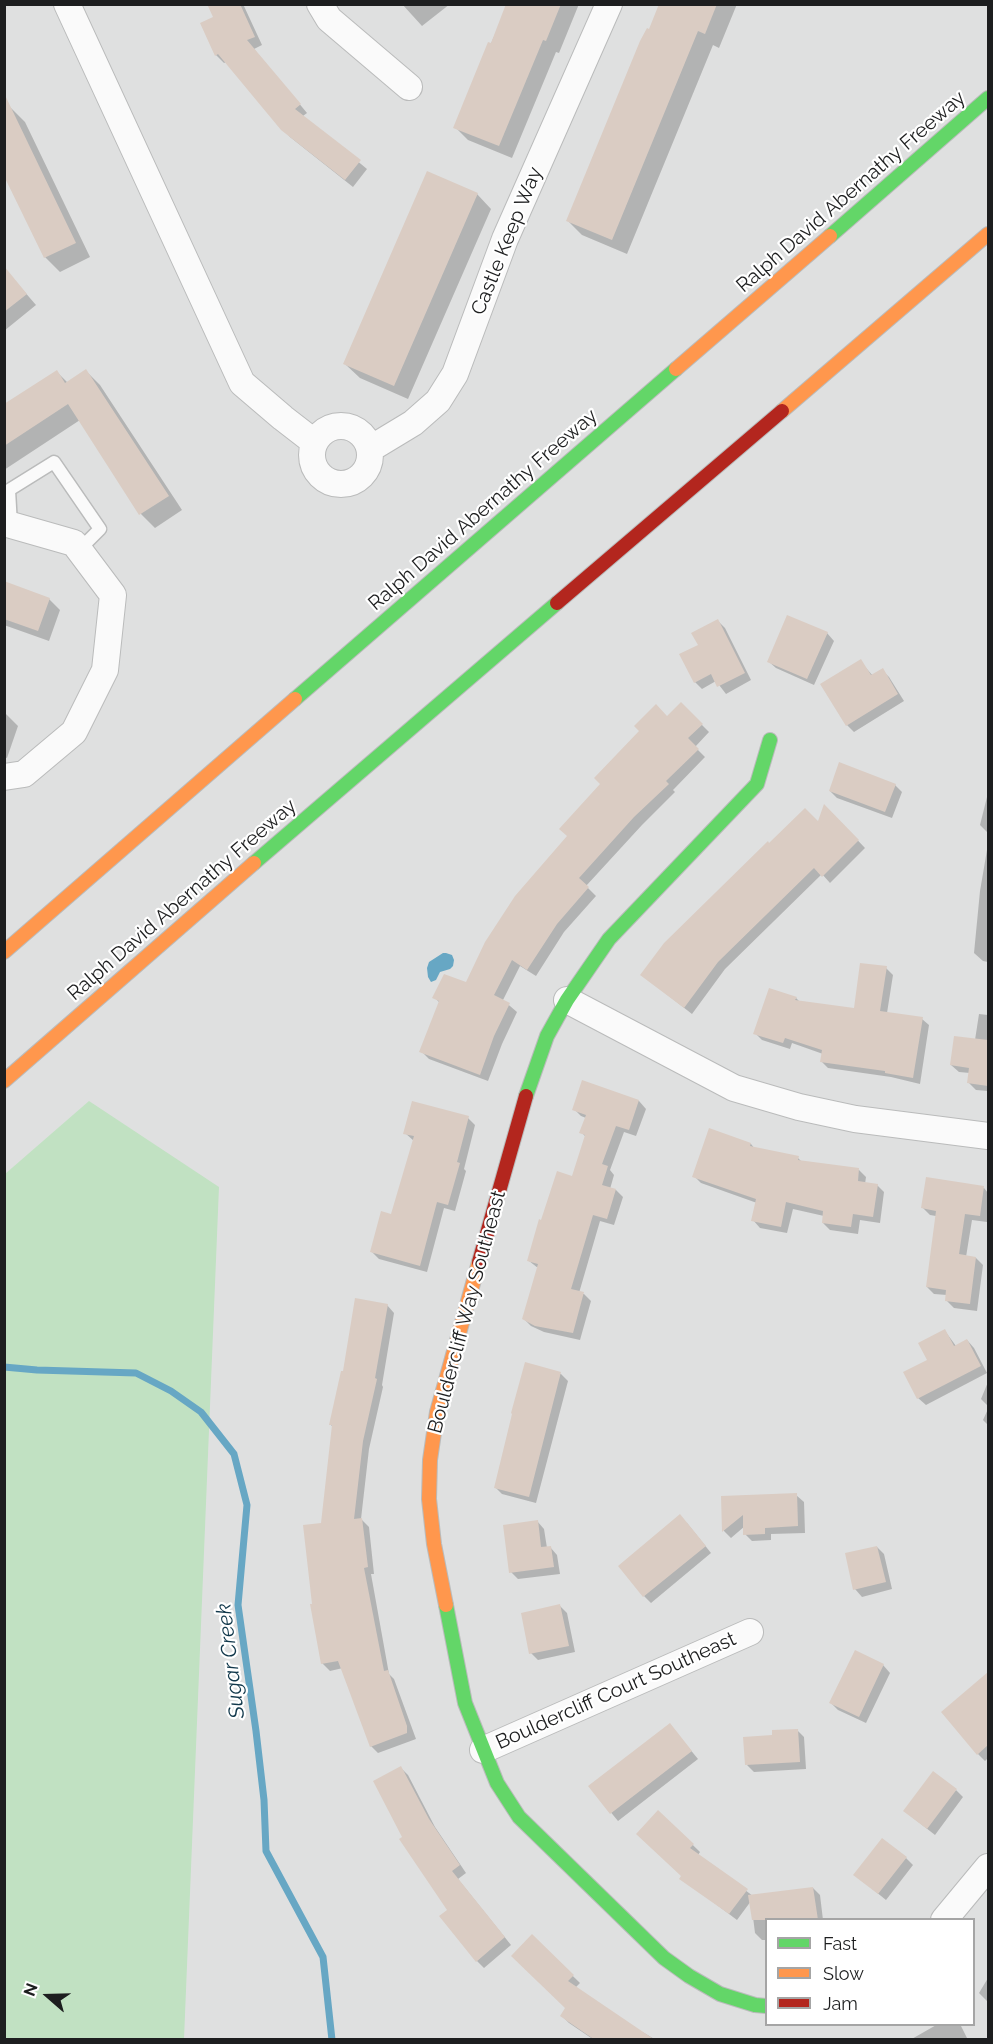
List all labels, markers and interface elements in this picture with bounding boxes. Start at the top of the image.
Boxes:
street label: Ralph David Abernathy Freeway [732,86,970,298]
street label: Castle Keep Way [466,163,548,319]
street label: Ralph David Abernathy Freeway [364,404,602,616]
street label: Ralph David Abernathy Freeway [63,794,301,1006]
street label: Bouldercliff Way Southeast [423,1188,511,1436]
water label: Sugar Creek [211,1602,251,1720]
street label: Bouldercliff Court Southeast [492,1627,740,1755]
legend [765,1918,975,2026]
text: Fast [823,1933,857,1954]
text: Slow [823,1963,864,1984]
north arrow [18,1966,78,2026]
text: N [20,1981,42,1999]
text: Jam [823,1993,858,2014]

